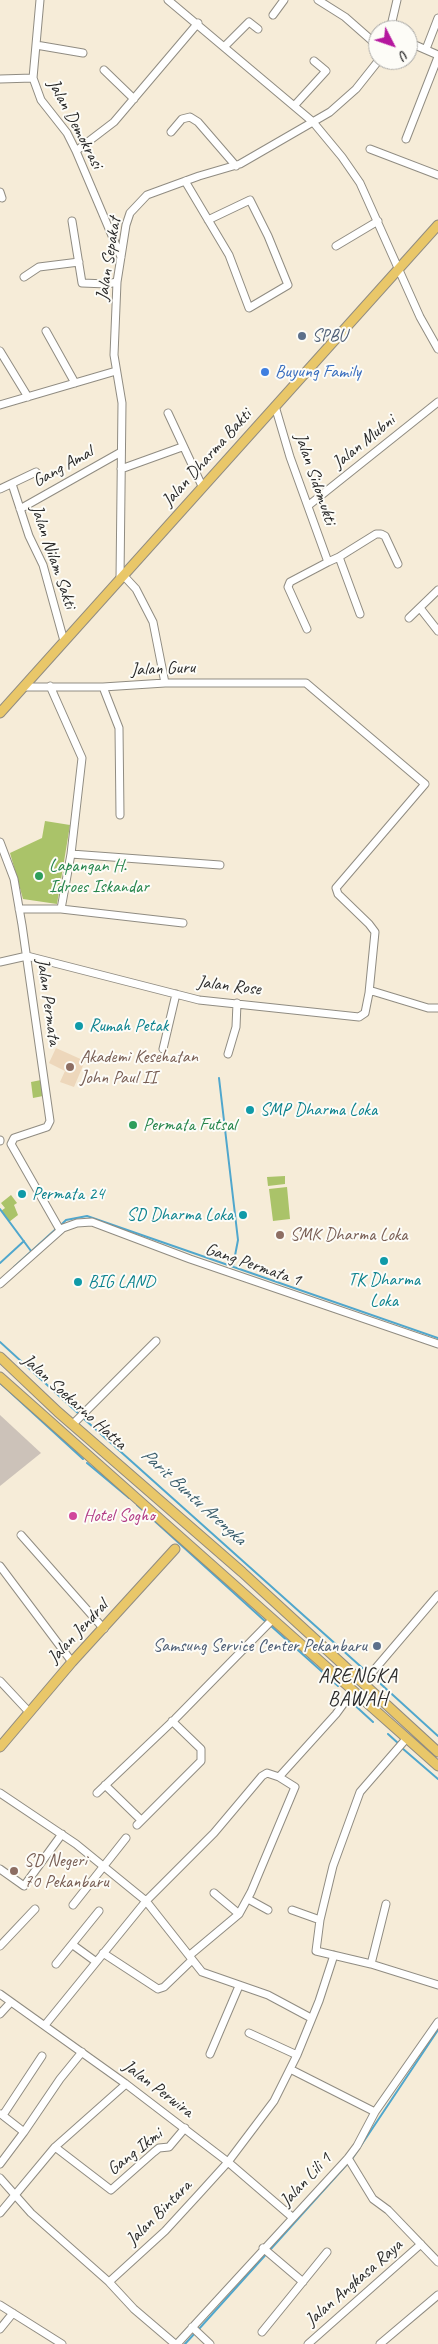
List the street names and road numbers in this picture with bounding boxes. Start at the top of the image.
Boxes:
street label: Jalan Demokrasi [42,75,108,173]
street label: Jalan Sepakat [92,216,126,302]
street label: Jalan Dharma Bakti [157,405,257,511]
street label: Jalan Mubni [328,410,400,474]
street label: Jalan Sidomukti [289,430,341,528]
street label: Gang Amal [29,442,97,492]
street label: Jalan Nilam Sakti [25,502,81,612]
street label: Jalan Guru [130,657,196,681]
street label: Jalan Permata [31,957,65,1047]
street label: Jalan Rose [196,971,262,1001]
street label: Gang Permata 1 [202,1239,304,1291]
street label: Jalan Soekarno Hatta [17,1349,131,1455]
street label: Jalan Jendral [43,1596,113,1668]
street label: Jalan Perwira [118,2055,198,2123]
street label: Gang Ikmi [103,2124,167,2180]
street label: Jalan Lili 1 [276,2149,336,2211]
street label: Jalan Bintara [122,2176,196,2250]
street label: Jalan Angkasa Raya [301,2235,407,2331]

